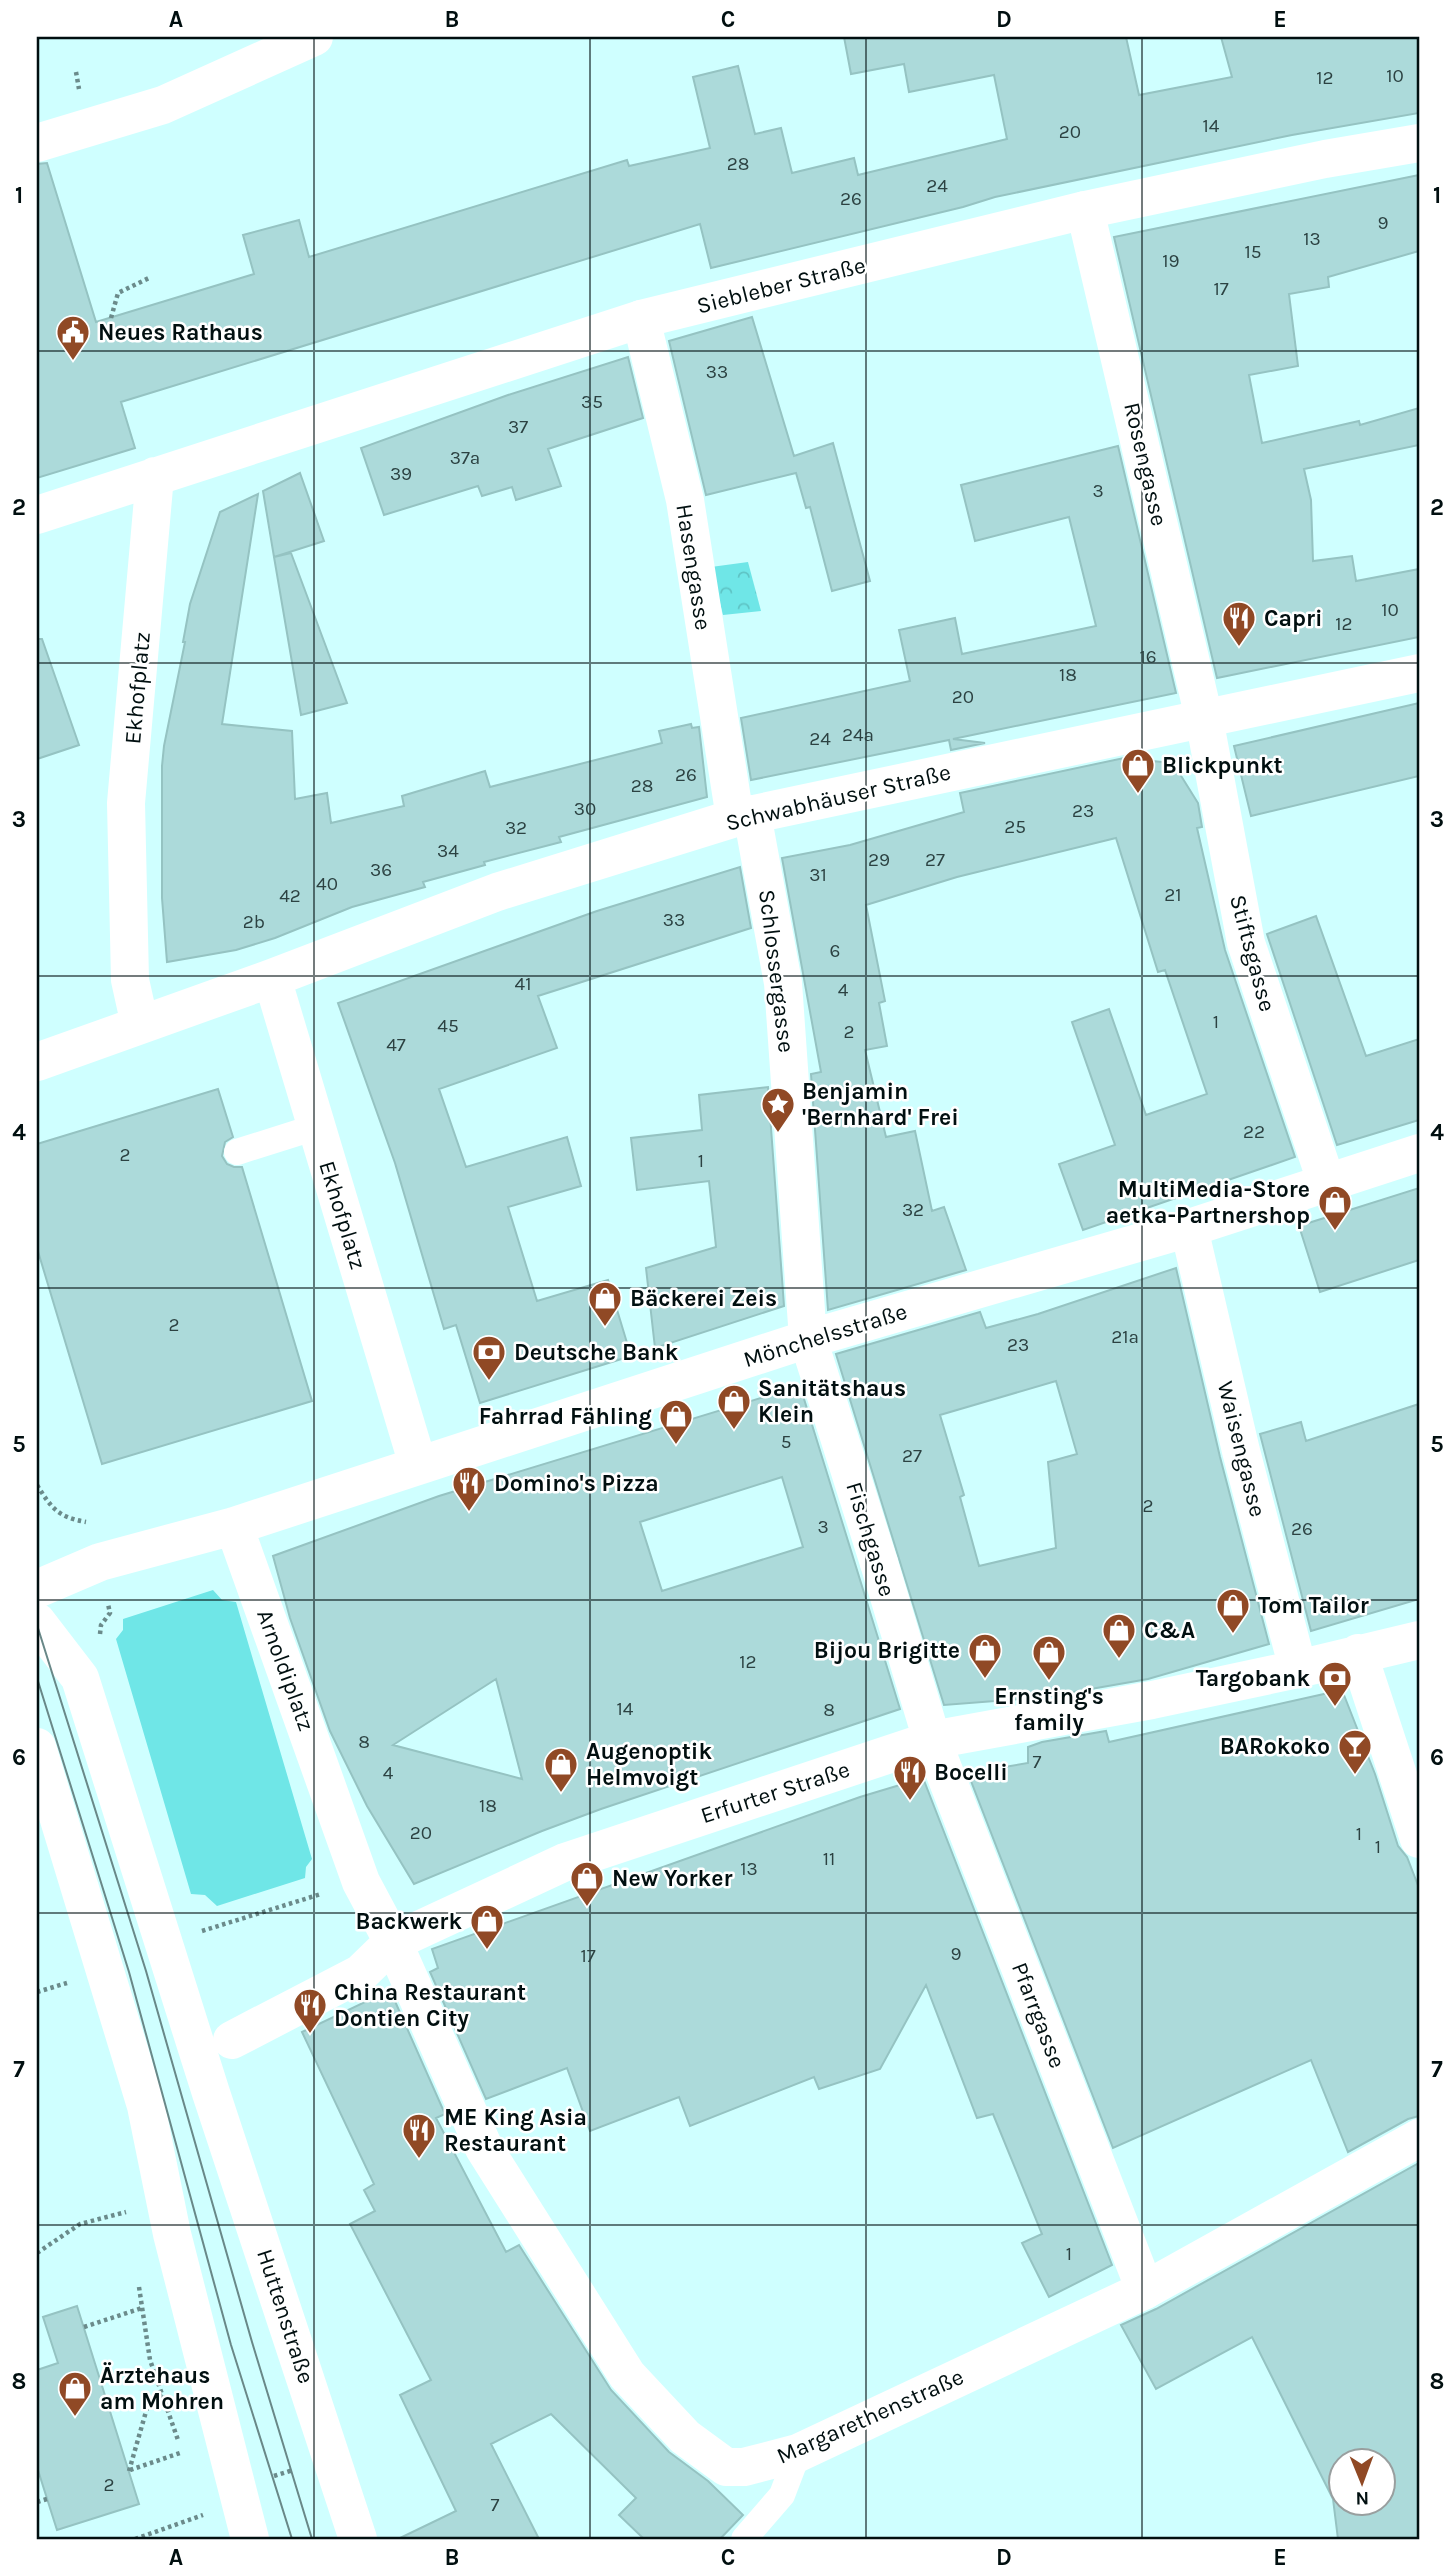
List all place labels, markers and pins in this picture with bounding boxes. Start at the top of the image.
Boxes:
public building icon: Neues Rathaus [54,313,92,362]
place label: Neues Rathaus [98,319,263,346]
restaurant icon: Capri [1220,599,1258,648]
place label: Capri [1264,605,1323,632]
shop icon: Blickpunkt [1119,746,1157,795]
place label: Blickpunkt [1162,752,1283,779]
place label: Benjamin 'Bernhard' Frei [802,1078,959,1131]
place icon: Benjamin 'Bernhard' Frei [759,1085,797,1134]
place label: MultiMedia-Store aetka-Partnershop [1106,1176,1310,1229]
shop icon: MultiMedia-Store aetka-Partnershop [1316,1183,1354,1232]
shop icon: Bäckerei Zeis [586,1279,624,1328]
place label: Bäckerei Zeis [630,1285,777,1312]
bank icon: Deutsche Bank [470,1333,508,1382]
place label: Deutsche Bank [514,1339,679,1366]
place label: Sanitätshaus Klein [758,1375,906,1428]
shop icon: Sanitätshaus Klein [715,1382,753,1431]
shop icon: Fahrrad Fähling [657,1397,695,1446]
place label: Fahrrad Fähling [479,1403,652,1430]
restaurant icon: Domino's Pizza [450,1464,488,1513]
place label: Domino's Pizza [494,1470,659,1497]
shop icon: Tom Tailor [1214,1586,1252,1635]
place label: Tom Tailor [1258,1592,1369,1619]
shop icon: C&A [1100,1611,1138,1660]
place label: C&A [1144,1617,1195,1644]
shop icon: Bijou Brigitte [966,1631,1004,1680]
shop icon: Ernsting's family [1030,1633,1068,1682]
place label: Bijou Brigitte [814,1637,960,1664]
bank icon: Targobank [1316,1659,1354,1708]
place label: Targobank [1196,1665,1310,1692]
place label: Ernsting's family [994,1683,1104,1736]
bar icon: BARokoko [1336,1727,1374,1776]
place label: BARokoko [1220,1733,1330,1760]
place label: Augenoptik Helmvoigt [586,1738,712,1791]
shop icon: Augenoptik Helmvoigt [542,1745,580,1794]
restaurant icon: Bocelli [891,1753,929,1802]
place label: Bocelli [934,1759,1008,1786]
shop icon: New Yorker [568,1859,606,1908]
place label: New Yorker [612,1865,732,1892]
shop icon: Backwerk [468,1902,506,1951]
place label: Backwerk [356,1908,462,1935]
place label: China Restaurant Dontien City [334,1979,526,2032]
restaurant icon: China Restaurant Dontien City [291,1986,329,2035]
place label: ME King Asia Restaurant [444,2104,587,2157]
restaurant icon: ME King Asia Restaurant [400,2111,438,2160]
place label: Ärztehaus am Mohren [100,2362,224,2415]
shop icon: Ärztehaus am Mohren [56,2369,94,2418]

